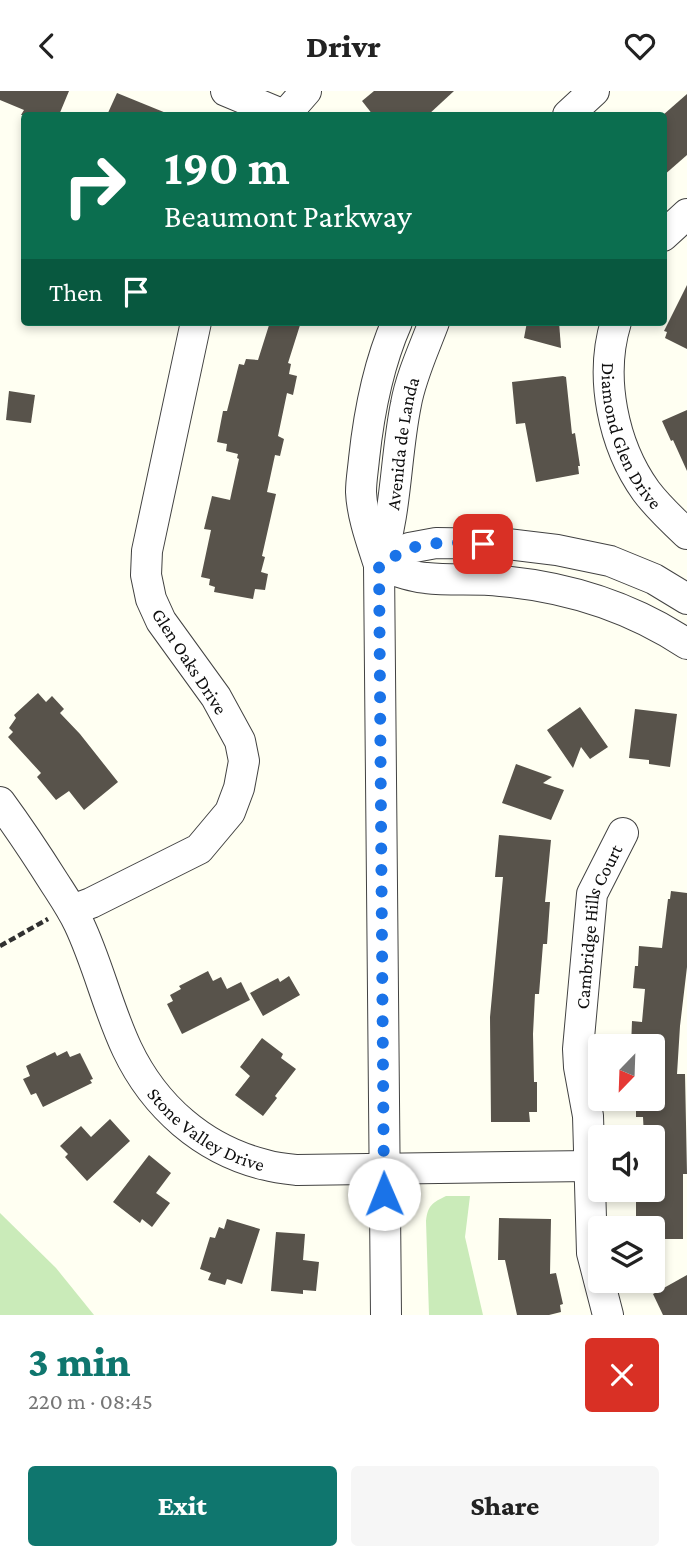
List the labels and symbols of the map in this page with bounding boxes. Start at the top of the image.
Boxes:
street label: Diamond Glen Drive [598,362,666,513]
street label: Avenida de Landa [382,374,423,511]
pin [453,514,513,574]
street label: Glen Oaks Drive [148,604,232,718]
street label: Cambridge Hills Court [572,840,627,1010]
north arrow [588,1034,665,1111]
street label: Stone Valley Drive [143,1084,267,1175]
position arrow [347,1157,421,1231]

